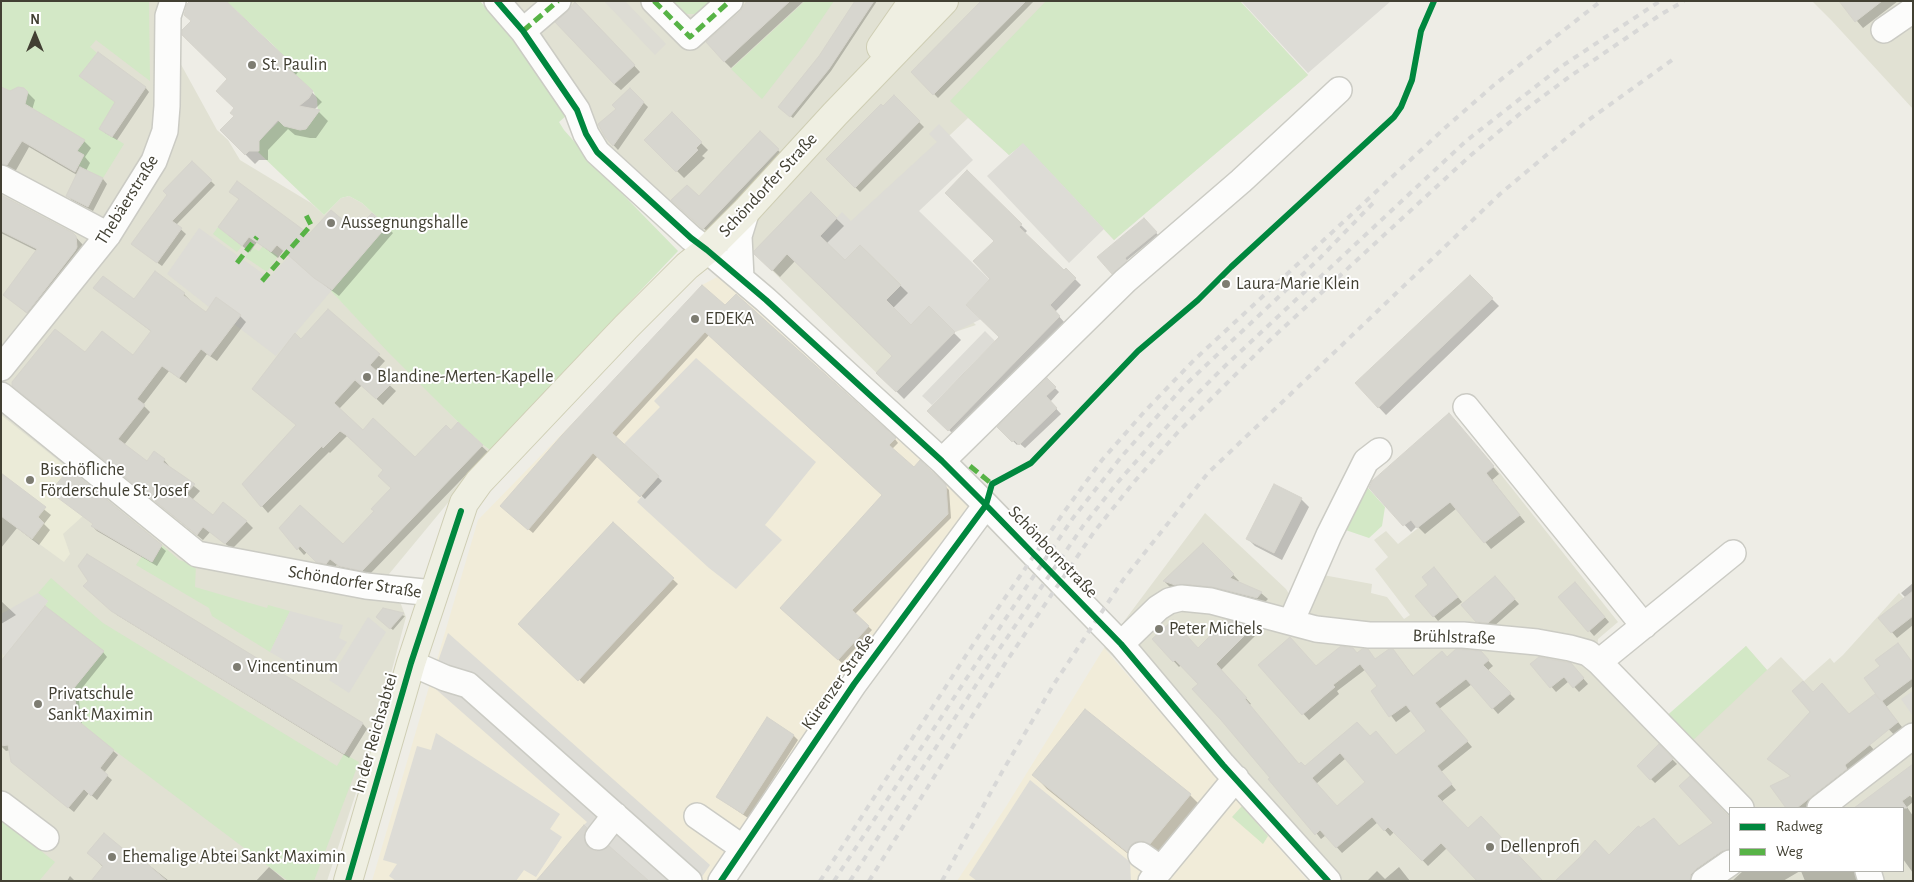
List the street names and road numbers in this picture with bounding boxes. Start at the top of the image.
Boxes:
street label: Schöndorfer Straße [714,128,822,242]
street label: Thebäerstraße [91,151,163,249]
street label: Schönbornstraße [1004,501,1102,603]
street label: Schöndorfer Straße [287,561,423,603]
street label: Brühlstraße [1412,625,1496,649]
street label: Kürenzer Straße [797,630,879,734]
street label: In der Reichsabtei [348,670,402,796]

